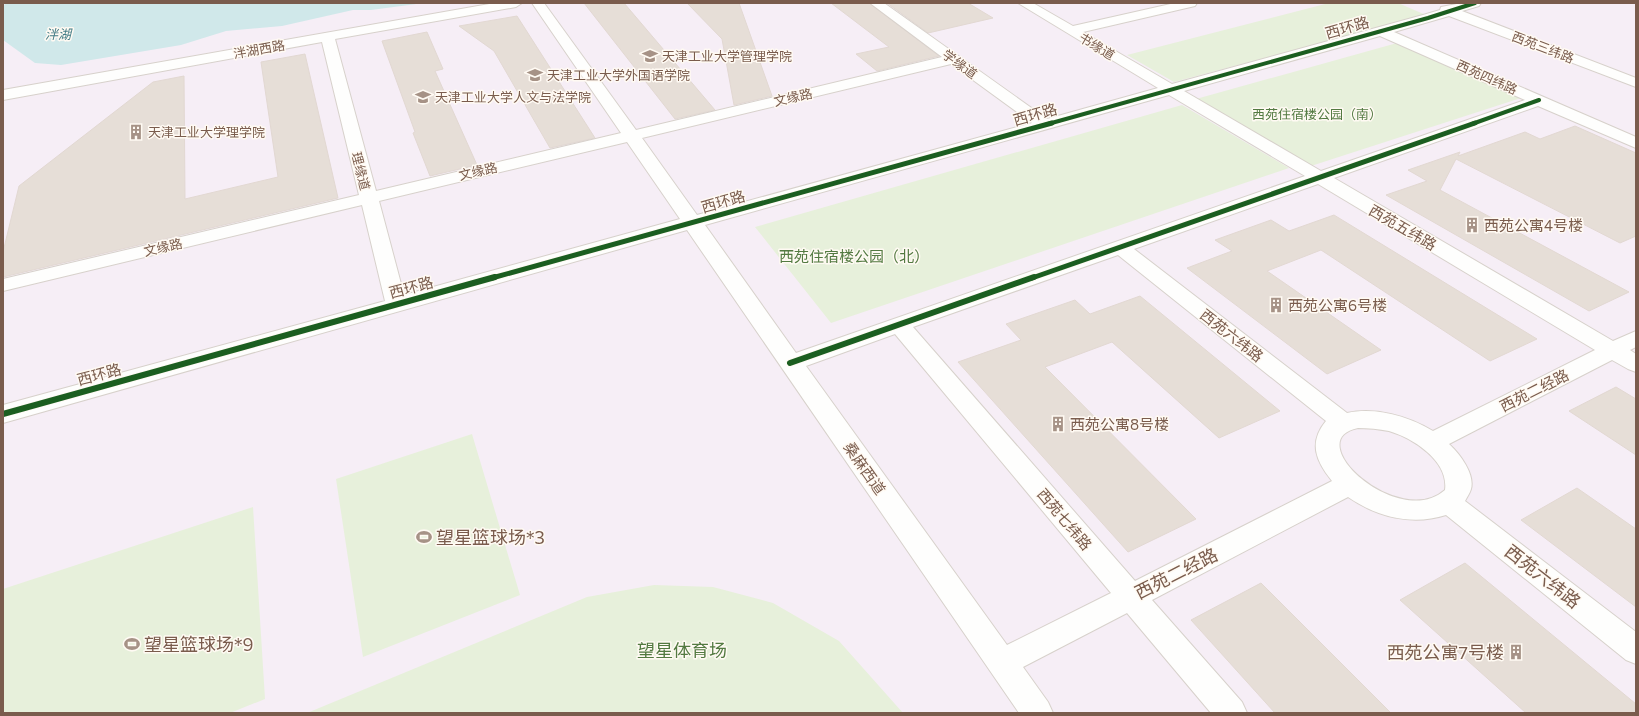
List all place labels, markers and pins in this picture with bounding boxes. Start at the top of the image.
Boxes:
school or university icon: 天津工业大学管理学院 [641,47,659,65]
place label: 天津工业大学管理学院 [662,48,792,64]
school or university icon: 天津工业大学外国语学院 [526,66,544,84]
place label: 天津工业大学外国语学院 [547,67,690,83]
school or university icon: 天津工业大学人文与法学院 [414,88,432,106]
place label: 天津工业大学人文与法学院 [435,89,591,105]
building icon: 天津工业大学理学院 [127,123,145,141]
place label: 天津工业大学理学院 [148,124,265,140]
building icon: 西苑公寓4号楼 [1463,216,1481,234]
place label: 西苑公寓4号楼 [1484,216,1583,234]
building icon: 西苑公寓6号楼 [1267,296,1285,314]
place label: 西苑公寓6号楼 [1288,296,1387,314]
building icon: 西苑公寓8号楼 [1049,415,1067,433]
place label: 西苑公寓8号楼 [1070,415,1169,433]
place label: 望星篮球场*3 [436,526,545,548]
sports icon: 望星篮球场*3 [415,528,433,546]
place label: 望星篮球场*9 [144,633,253,655]
sports icon: 望星篮球场*9 [123,635,141,653]
place label: 西苑公寓7号楼 [1386,641,1504,663]
building icon: 西苑公寓7号楼 [1507,643,1525,661]

